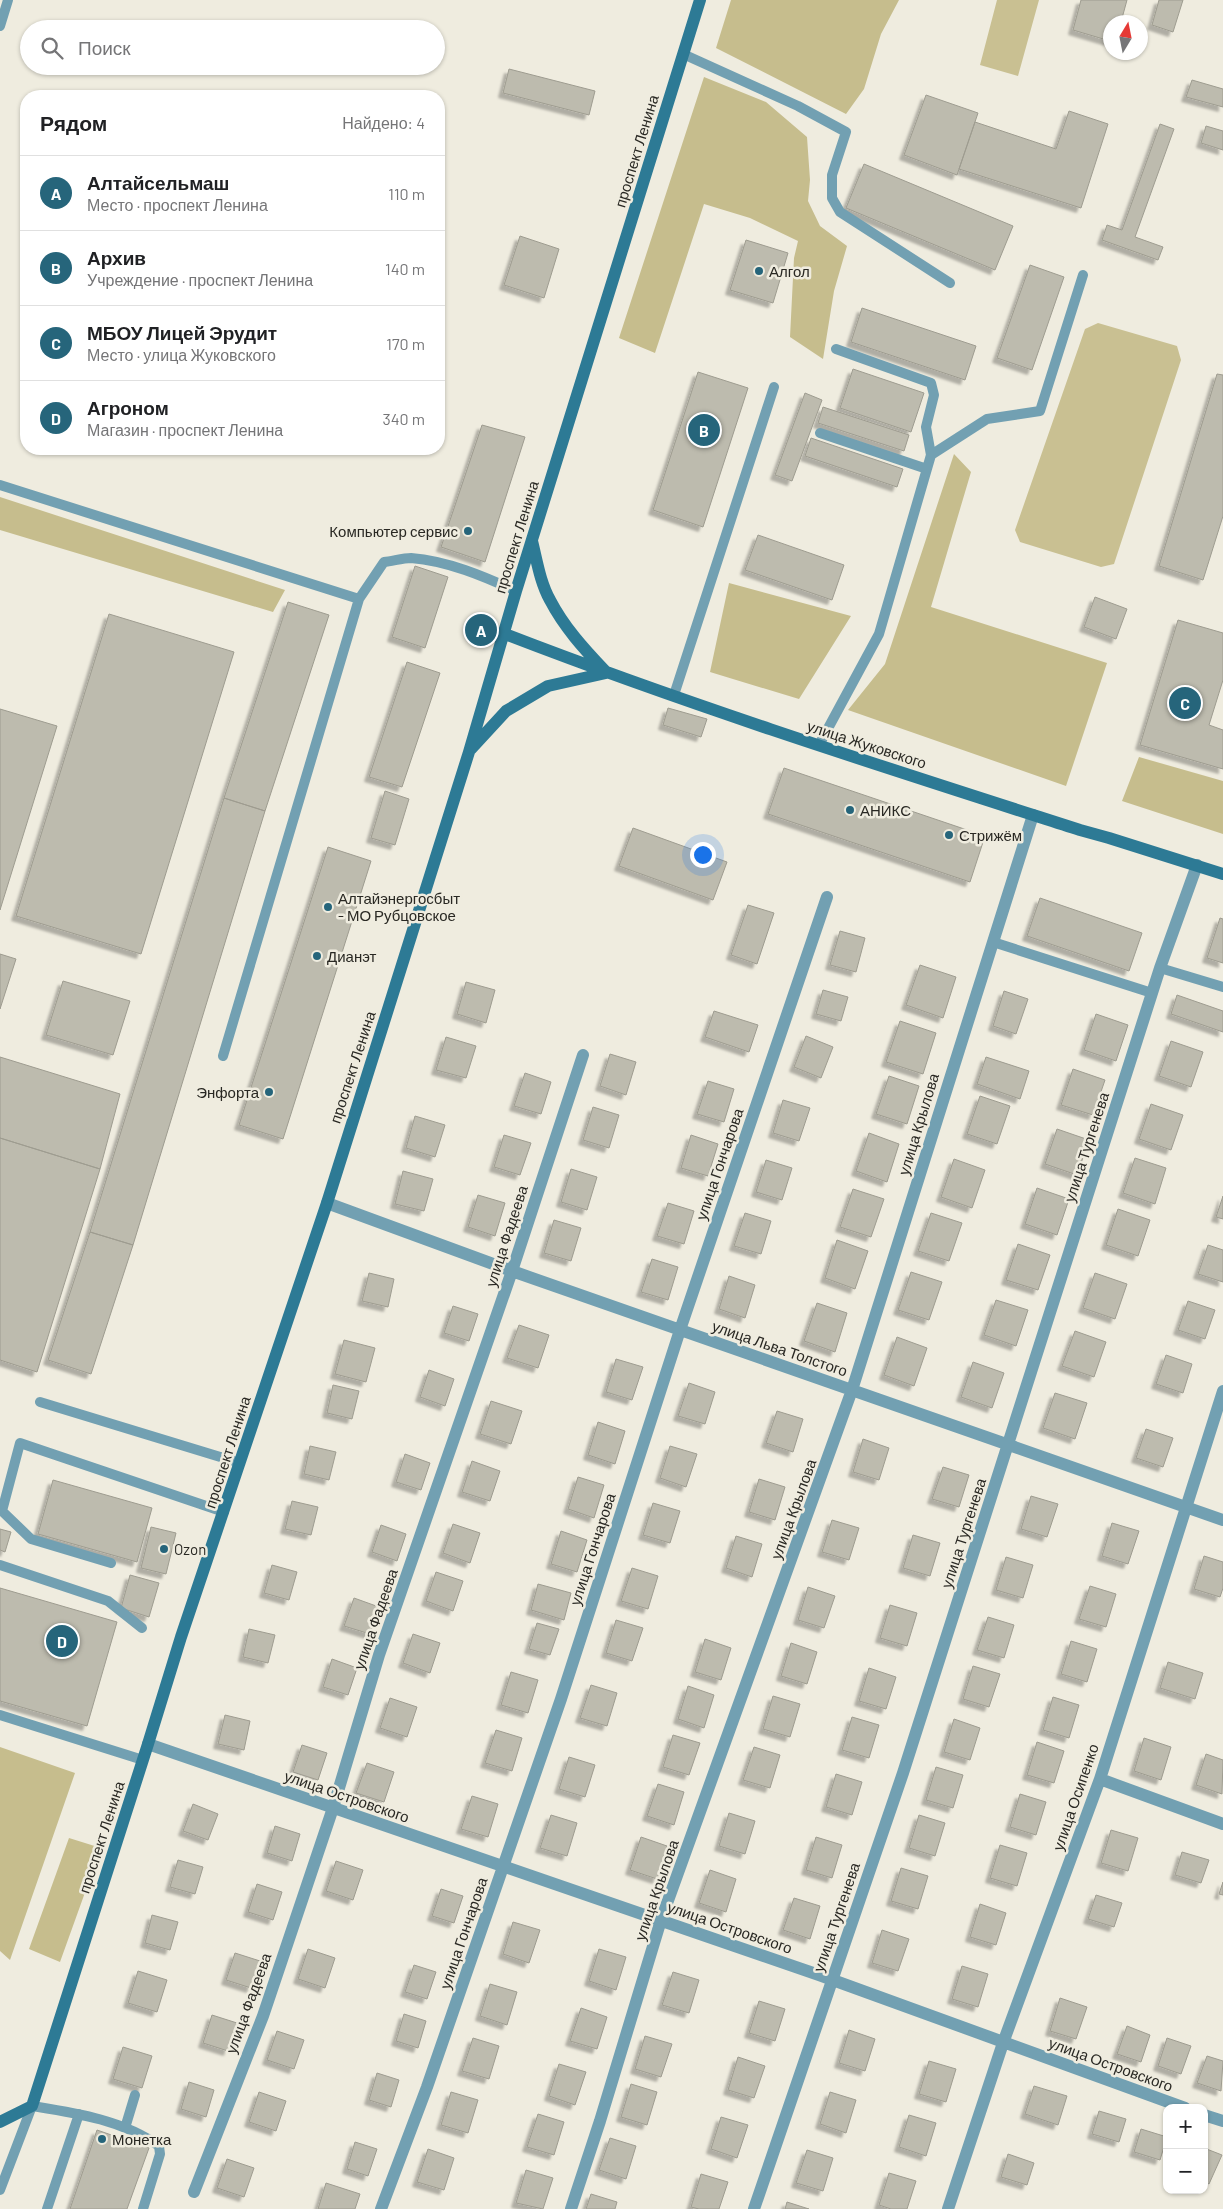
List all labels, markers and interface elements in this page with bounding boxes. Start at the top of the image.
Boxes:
north arrow [1103,15,1148,60]
search box [20,20,445,75]
icon: search [38,34,66,62]
text: Поиск [78,36,131,59]
street label: проспект Ленина [610,92,662,210]
text: Рядом [40,110,107,135]
text: Найдено: 4 [342,113,425,132]
text: Алтайсельмаш [87,171,229,194]
text: A [51,184,61,203]
text: 110 m [388,184,425,203]
text: Место · проспект Ленина [87,195,268,214]
text: Архив [87,246,146,269]
text: B [51,259,61,278]
text: 140 m [385,259,425,278]
place label: Алгол [769,262,810,280]
marker: Алгол [753,265,765,277]
text: Учреждение · проспект Ленина [87,270,313,289]
text: МБОУ Лицей Эрудит [87,321,277,344]
text: C [51,334,61,353]
text: 170 m [386,334,425,353]
text: Место · улица Жуковского [87,345,276,364]
text: Агроном [87,396,169,419]
text: D [51,409,61,428]
text: 340 m [382,409,425,428]
pin: B [688,411,720,449]
text: Магазин · проспект Ленина [87,420,283,439]
street label: проспект Ленина [490,478,542,596]
place label: Компьютер сервис [329,522,458,540]
marker: Компьютер сервис [462,525,474,537]
pin: A [465,611,497,649]
pin: C [1169,684,1201,722]
street label: улица Жуковского [805,716,929,772]
place label: АНИКС [860,801,911,819]
marker: АНИКС [844,804,856,816]
place label: Стрижём [959,826,1022,844]
marker: Стрижём [943,829,955,841]
your location [690,842,716,868]
place label: Алтайэнергосбыт - МО Рубцовское [338,889,460,924]
marker: Алтайэнергосбыт - МО Рубцовское [322,901,334,913]
place label: Дианэт [327,947,376,965]
marker: Дианэт [311,950,323,962]
street label: проспект Ленина [325,1008,379,1125]
street label: улица Крылова [894,1070,942,1177]
place label: Энфорта [196,1083,260,1101]
marker: Энфорта [263,1086,275,1098]
street label: улица Тургенева [1060,1089,1112,1204]
street label: улица Гончарова [691,1105,747,1222]
street label: улица Фадеева [481,1182,531,1289]
street label: улица Льва Толстого [710,1316,850,1380]
street label: проспект Ленина [200,1393,254,1510]
street label: улица Крылова [766,1456,820,1562]
street label: улица Тургенева [937,1475,989,1590]
street label: улица Гончарова [565,1490,619,1607]
place label: Ozon [174,1540,206,1558]
marker: Ozon [158,1543,170,1555]
street label: улица Фадеева [349,1566,401,1672]
pin: D [46,1622,78,1660]
street label: улица Осипенко [1048,1741,1102,1853]
street label: улица Островского [282,1766,412,1826]
street label: проспект Ленина [74,1778,128,1895]
street label: улица Крылова [630,1837,682,1943]
street label: улица Тургенева [809,1859,863,1974]
street label: улица Гончарова [435,1874,491,1991]
street label: улица Островского [665,1897,795,1957]
street label: улица Фадеева [221,1950,275,2056]
street label: улица Островского [1046,2033,1176,2095]
map controls [1163,2104,1208,2194]
button: + [1163,2104,1208,2149]
place label: Монетка [112,2130,172,2148]
marker: Монетка [96,2133,108,2145]
button: − [1163,2149,1208,2194]

